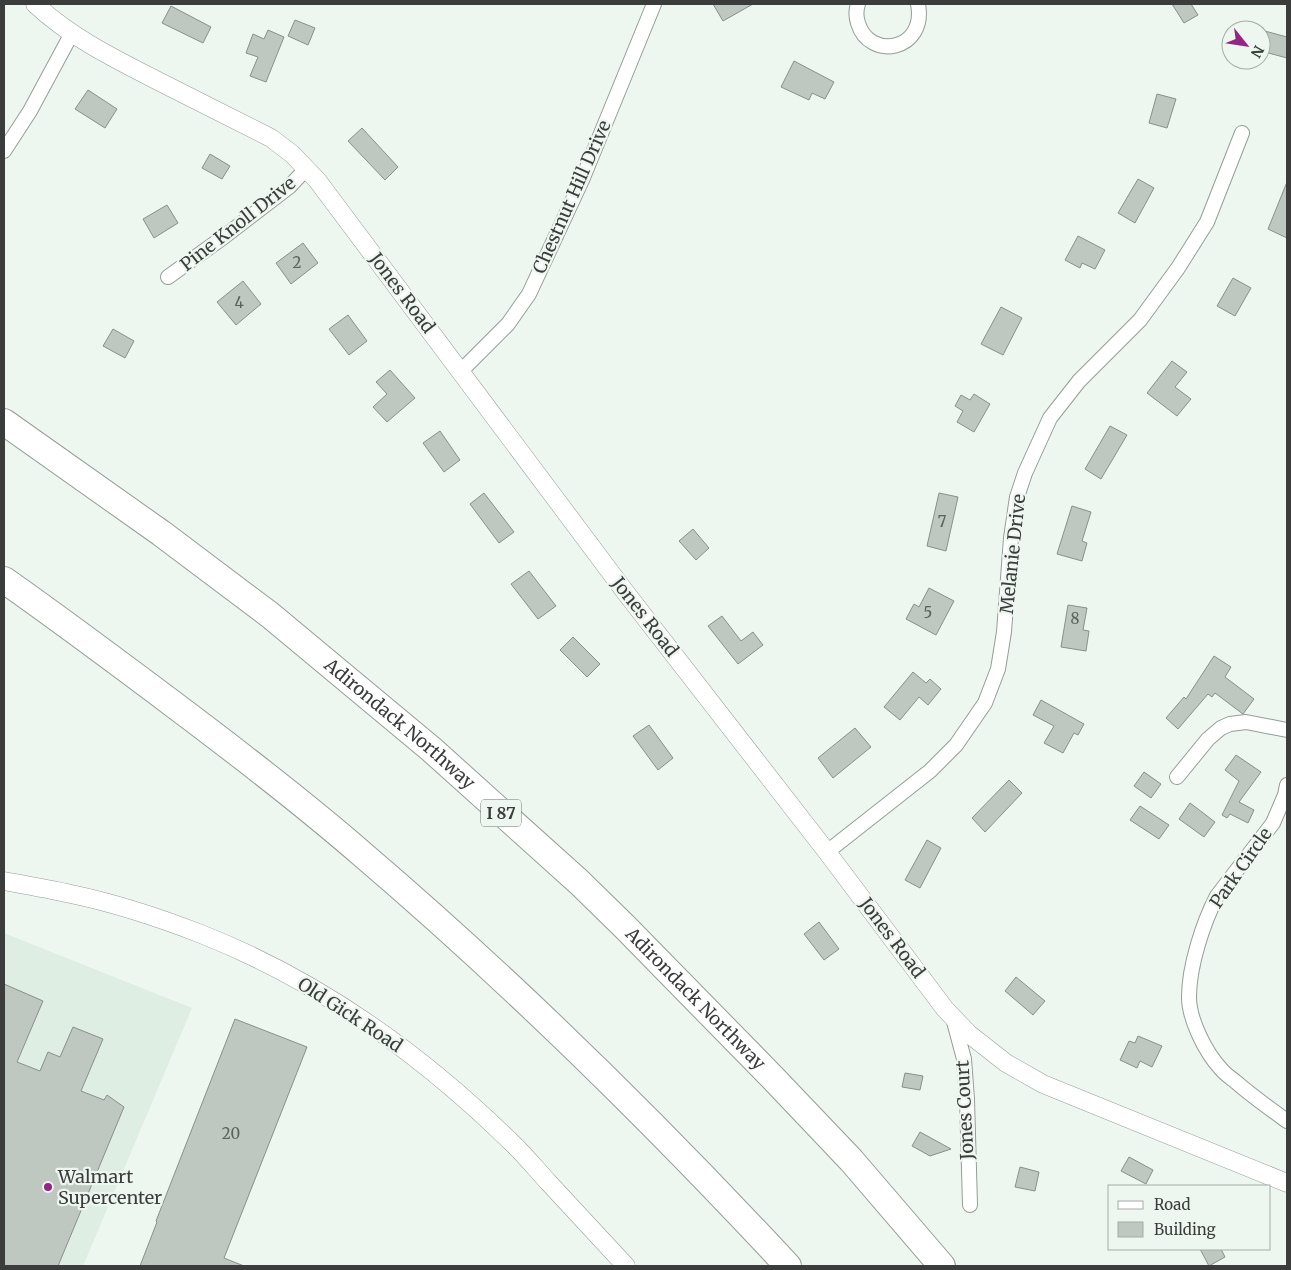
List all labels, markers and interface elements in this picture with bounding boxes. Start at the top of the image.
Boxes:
north arrow [1221,20,1271,70]
text: N [1247,42,1268,61]
street label: Chestnut Hill Drive [527,117,616,277]
street label: Pine Knoll Drive [175,171,300,276]
street label: Jones Road [364,247,440,338]
house number: 2 [293,253,302,272]
house number: 4 [234,293,244,312]
street label: Melanie Drive [995,493,1030,615]
house number: 7 [938,512,947,531]
street label: Jones Road [606,571,684,661]
house number: 5 [924,603,932,622]
house number: 8 [1071,609,1080,628]
street label: Adirondack Northway [319,653,480,794]
road number: I 87 [481,800,521,826]
street label: Park Circle [1204,823,1277,912]
street label: Jones Road [854,892,930,983]
street label: Adirondack Northway [620,922,771,1075]
street label: Old Gick Road [294,972,407,1057]
street label: Jones Court [950,1060,979,1161]
house number: 20 [222,1124,240,1143]
place label: Walmart Supercenter [57,1165,162,1209]
marker: Walmart Supercenter [42,1181,54,1193]
legend [1108,1185,1271,1250]
text: Road [1154,1195,1190,1214]
text: Building [1154,1220,1216,1239]

